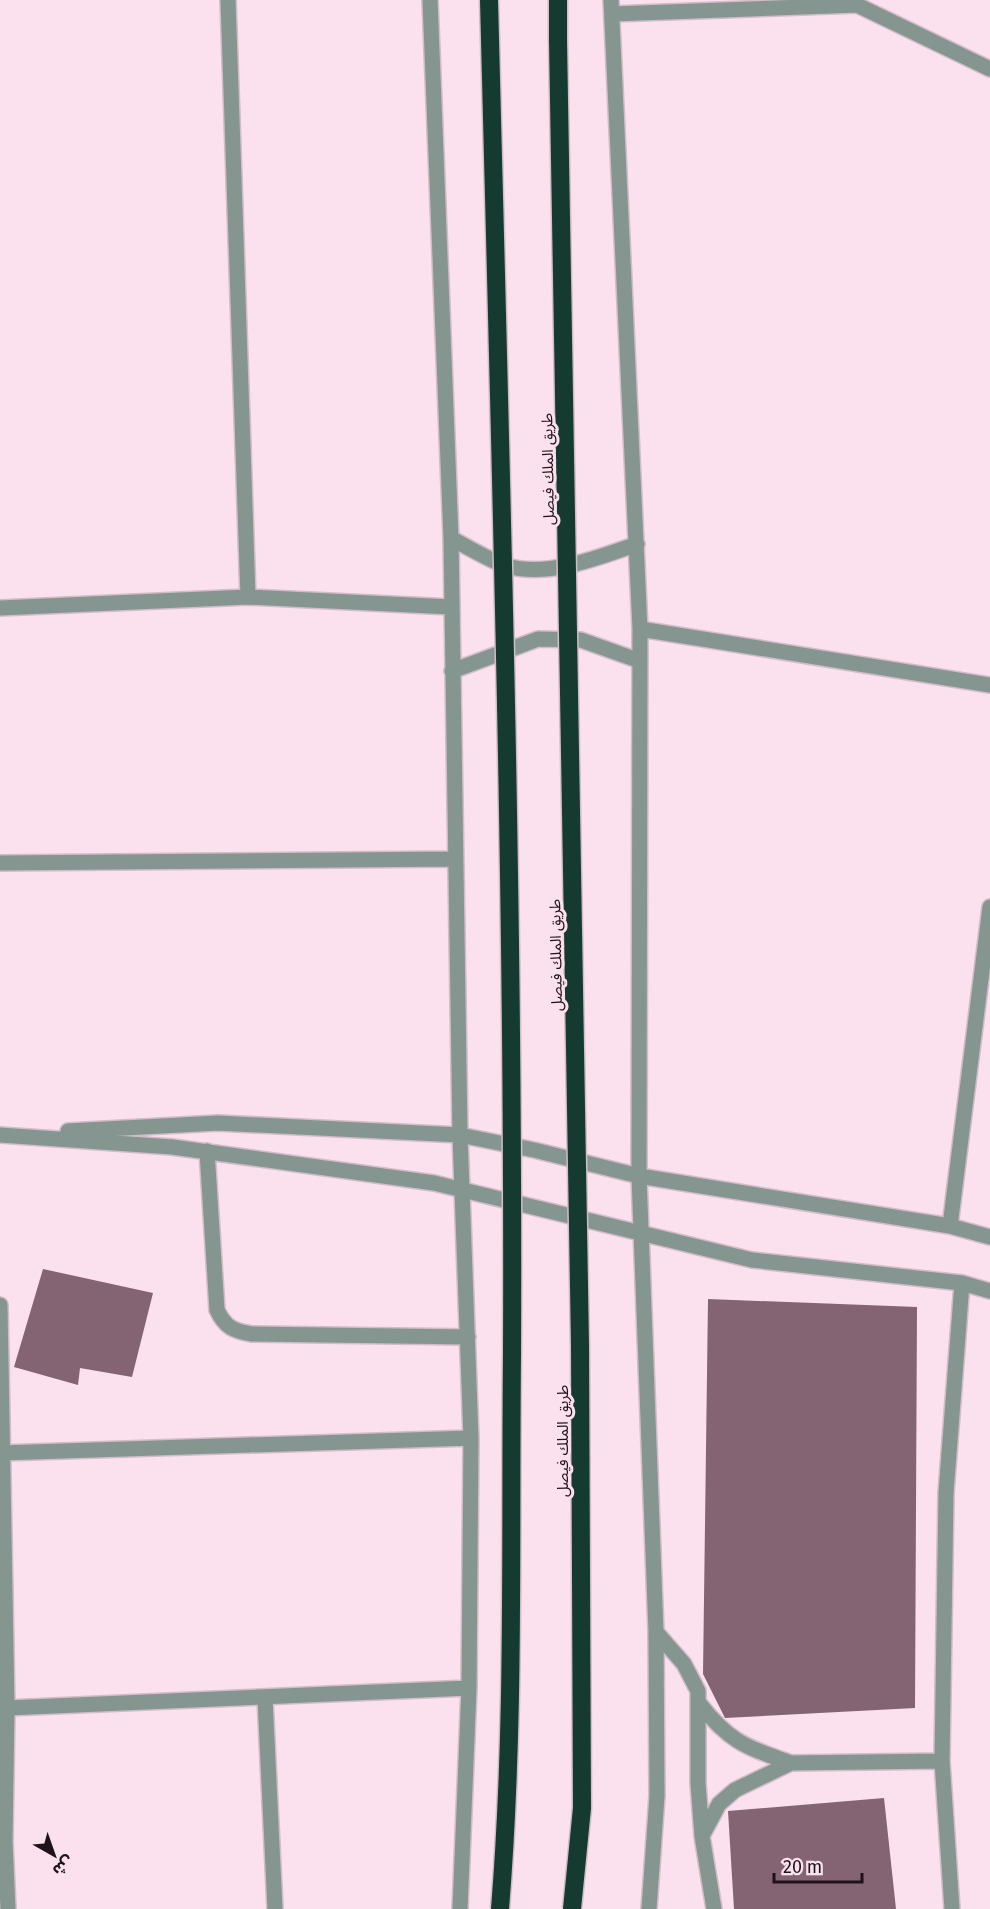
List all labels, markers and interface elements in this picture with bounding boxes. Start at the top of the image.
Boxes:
street label: طريق الملك فيصل [538,413,559,525]
street label: طريق الملك فيصل [546,899,567,1011]
street label: طريق الملك فيصل [554,1385,573,1497]
north arrow [24,1825,84,1885]
scale bar [774,1846,862,1884]
text: ش [49,1852,78,1880]
text: 20 m [783,1856,822,1878]

